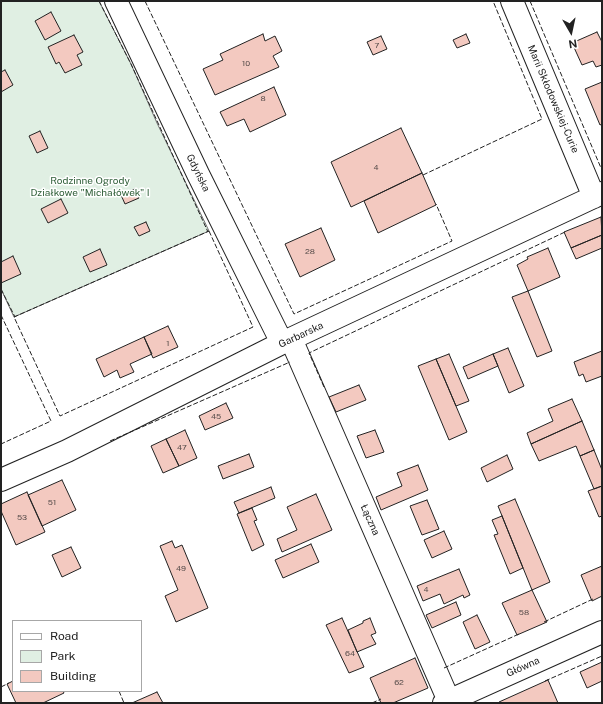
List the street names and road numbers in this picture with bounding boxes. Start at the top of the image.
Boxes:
street label: Marii Skłodowskiej-Curie [525,43,581,155]
street label: Gdyńska [184,152,212,194]
street label: Garbarska [277,319,325,351]
street label: Łączna [358,503,382,537]
street label: Główna [504,654,542,680]

